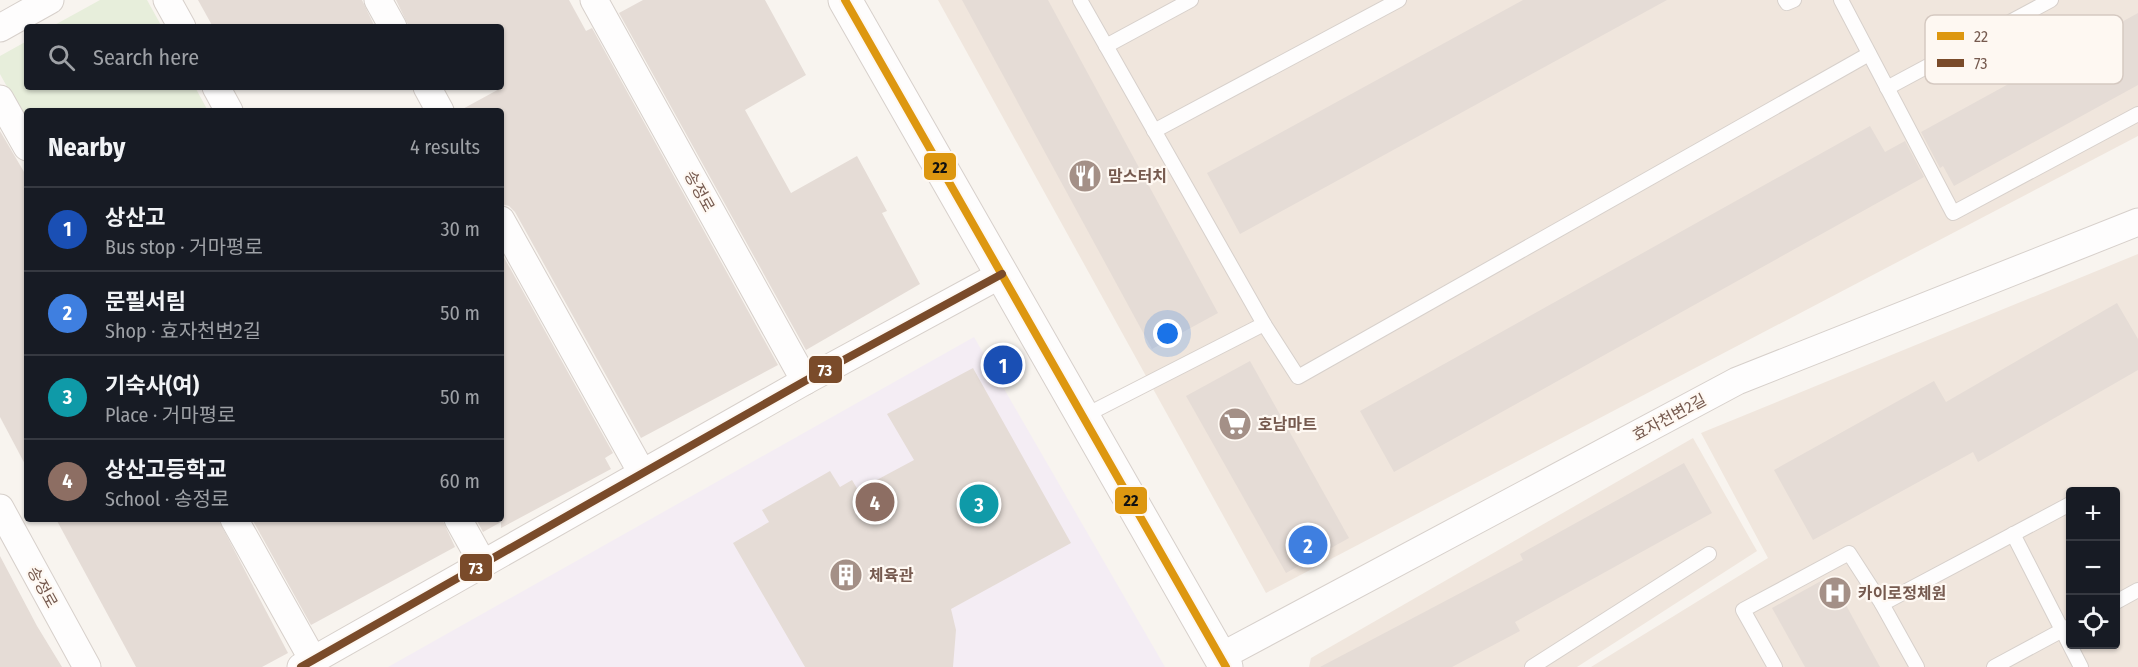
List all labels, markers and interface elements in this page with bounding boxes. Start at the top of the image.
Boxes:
legend [1925,15,2123,84]
search box [24,24,504,90]
text: 22 [1974,27,1988,46]
icon: search [45,41,78,74]
text: Search here [93,44,199,71]
text: 73 [1974,54,1988,73]
text: Nearby [48,132,125,163]
text: 4 results [410,135,480,159]
line badge: 22 [923,152,957,181]
text: 22 [932,158,948,177]
restaurant icon: 맘스터치 [1067,158,1103,194]
street label: 송정로 [681,167,719,215]
place label: 맘스터치 [1108,167,1167,186]
text: 상산고 [105,204,166,231]
text: 1 [63,217,72,241]
text: 30 m [440,217,480,241]
text: Bus stop · 거마평로 [105,235,263,259]
text: 문필서림 [105,288,186,315]
text: 2 [63,301,72,325]
text: 50 m [440,301,480,325]
text: Shop · 효자천변2길 [105,319,261,343]
your location [1153,319,1182,348]
pin: 1 [984,342,1022,388]
line badge: 73 [808,355,843,384]
text: 73 [818,361,833,380]
text: 기숙사(여) [105,372,199,399]
text: 3 [63,385,72,409]
text: 50 m [440,385,480,409]
street label: 효자천변2길 [1629,390,1709,445]
text: Place · 거마평로 [105,403,236,427]
supermarket icon: 호남마트 [1217,406,1253,442]
place label: 호남마트 [1258,415,1317,434]
text: 상산고등학교 [105,456,226,483]
text: 4 [62,469,73,493]
text: 60 m [440,469,480,493]
pin: 4 [856,480,894,524]
pin: 3 [960,482,998,526]
line badge: 22 [1114,486,1148,515]
text: School · 송정로 [105,487,229,511]
map controls [2066,487,2120,649]
button: + [2066,487,2120,541]
text: 22 [1123,491,1139,510]
pin: 2 [1288,522,1328,568]
button: − [2066,541,2120,595]
line badge: 73 [459,553,493,582]
building icon: 체육관 [828,557,864,593]
text: 73 [469,559,484,578]
street label: 송정로 [24,563,62,611]
place label: 체육관 [869,566,913,585]
hospital icon: 카이로정체원 [1817,575,1853,611]
place label: 카이로정체원 [1858,584,1946,603]
button: locate [2066,595,2120,649]

